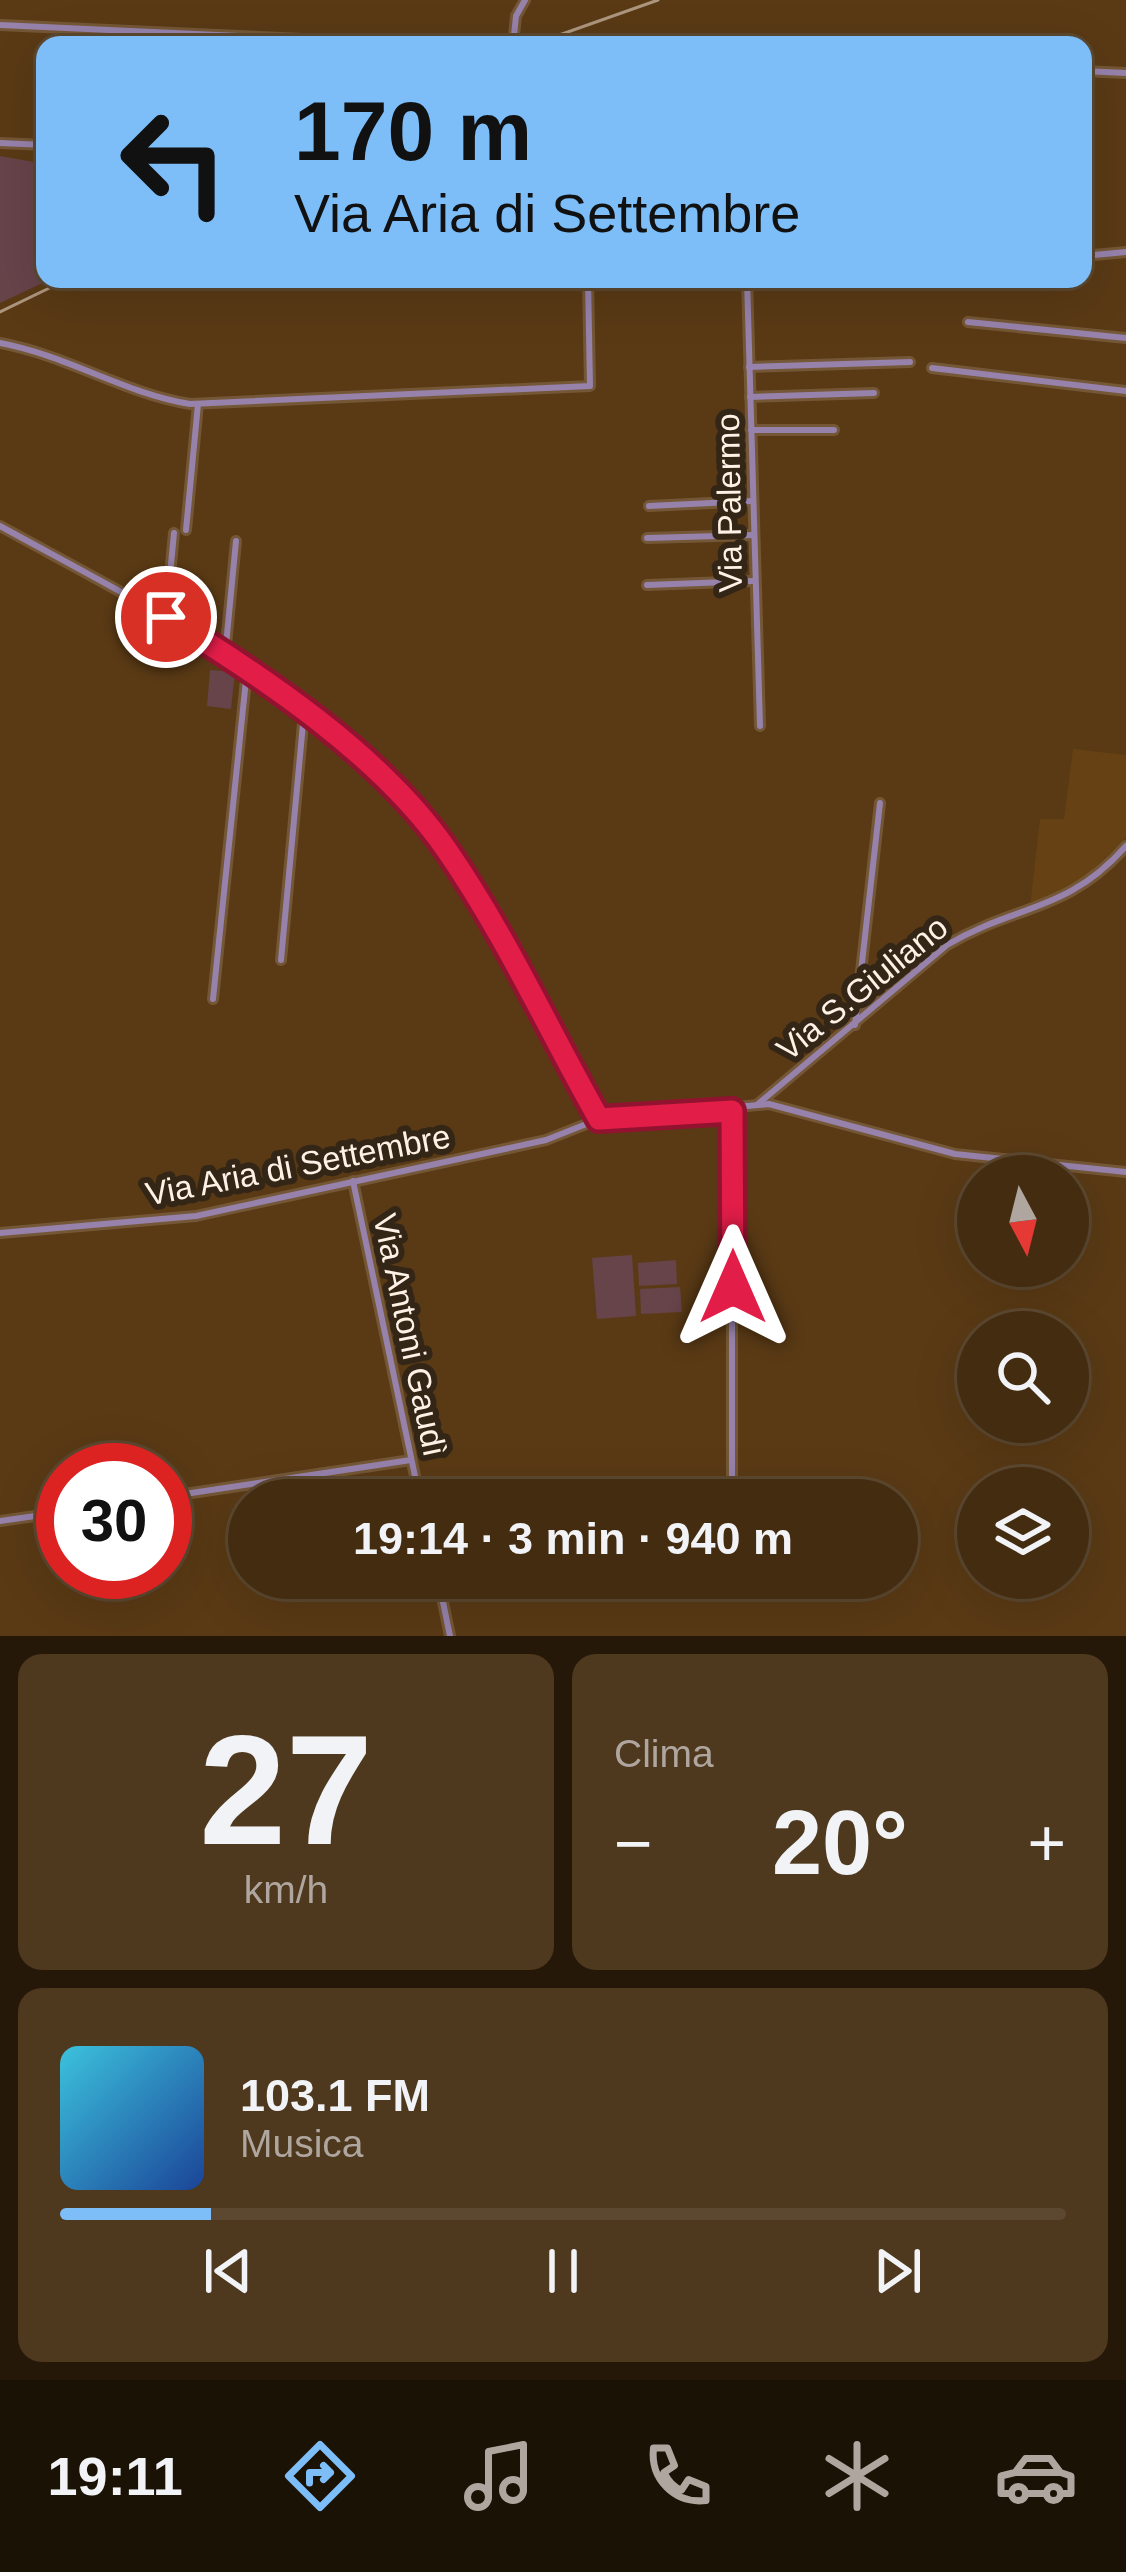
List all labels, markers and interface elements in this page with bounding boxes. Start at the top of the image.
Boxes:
icon: left [96,84,252,240]
text: 170 m [294,84,532,178]
text: Via Aria di Settembre [294,183,800,243]
street label: Via Palermo [709,413,749,593]
pin [115,566,217,668]
icon: arrive [133,584,199,650]
street label: Via S.Giuliano [769,908,955,1068]
street label: Via Aria di Settembre [143,1117,453,1213]
north arrow [957,1155,1089,1287]
map controls [957,1155,1089,1599]
street label: Via Antoni Gaudì [366,1210,454,1460]
position arrow [670,1224,796,1350]
button: search [957,1311,1089,1443]
speed limit sign: 30 [36,1443,192,1599]
button: layers [957,1467,1089,1599]
text: 19:14 · 3 min · 940 m [353,1513,793,1564]
text: 27 [199,1703,373,1877]
text: Clima [614,1732,714,1775]
text: 20° [772,1793,908,1893]
text: − [614,1806,653,1880]
text: + [1027,1806,1066,1880]
text: km/h [244,1868,328,1911]
text: 103.1 FM [240,2070,430,2121]
text: Musica [240,2122,364,2165]
icon: previous [195,2238,261,2304]
icon: pause [530,2238,596,2304]
icon: next [865,2238,931,2304]
icon: directions [278,2434,362,2518]
icon: music [457,2434,541,2518]
icon: phone [636,2434,720,2518]
icon: climate [815,2434,899,2518]
icon: car [994,2434,1078,2518]
text: 19:11 [48,2446,183,2506]

